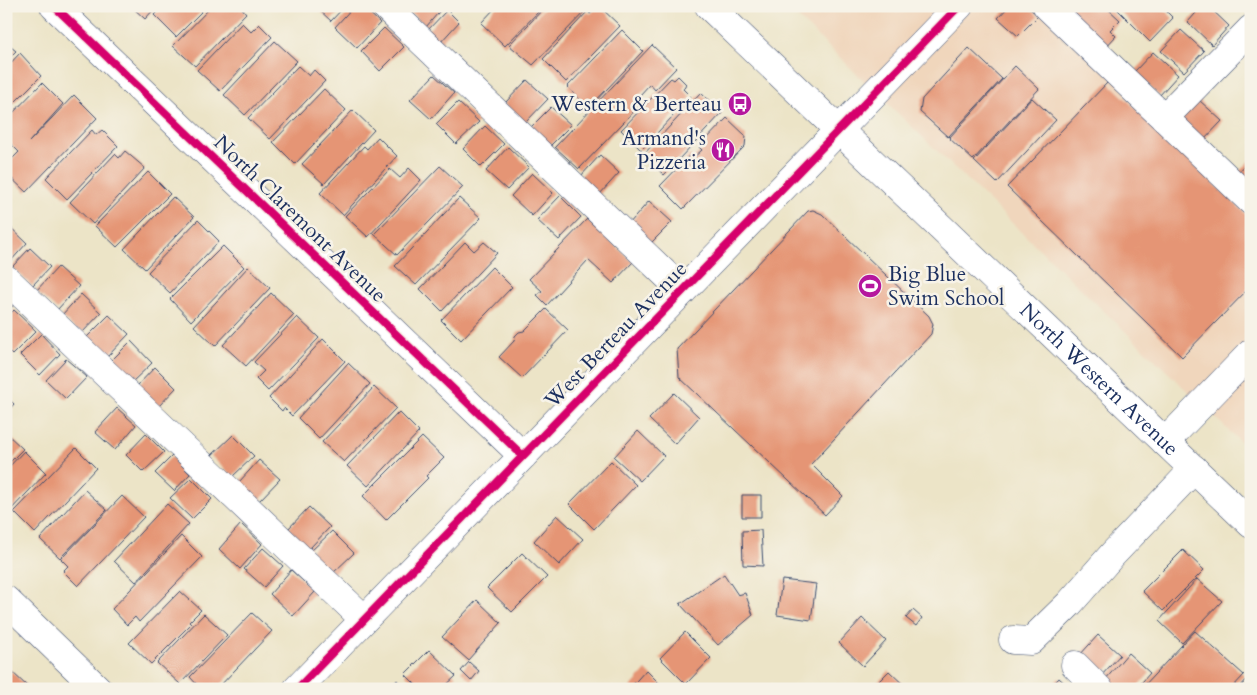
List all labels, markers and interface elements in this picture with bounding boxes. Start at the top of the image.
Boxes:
place label: Western & Berteau [550,90,722,119]
bus stop icon: Western & Berteau [727,91,753,117]
place label: Armand's Pizzeria [622,124,706,177]
street label: North Claremont Avenue [207,129,393,309]
restaurant icon: Armand's Pizzeria [710,137,736,163]
street label: West Berteau Avenue [537,255,694,416]
place label: Big Blue Swim School [888,260,1004,313]
sports icon: Big Blue Swim School [857,273,883,299]
street label: North Western Avenue [1013,296,1185,462]

